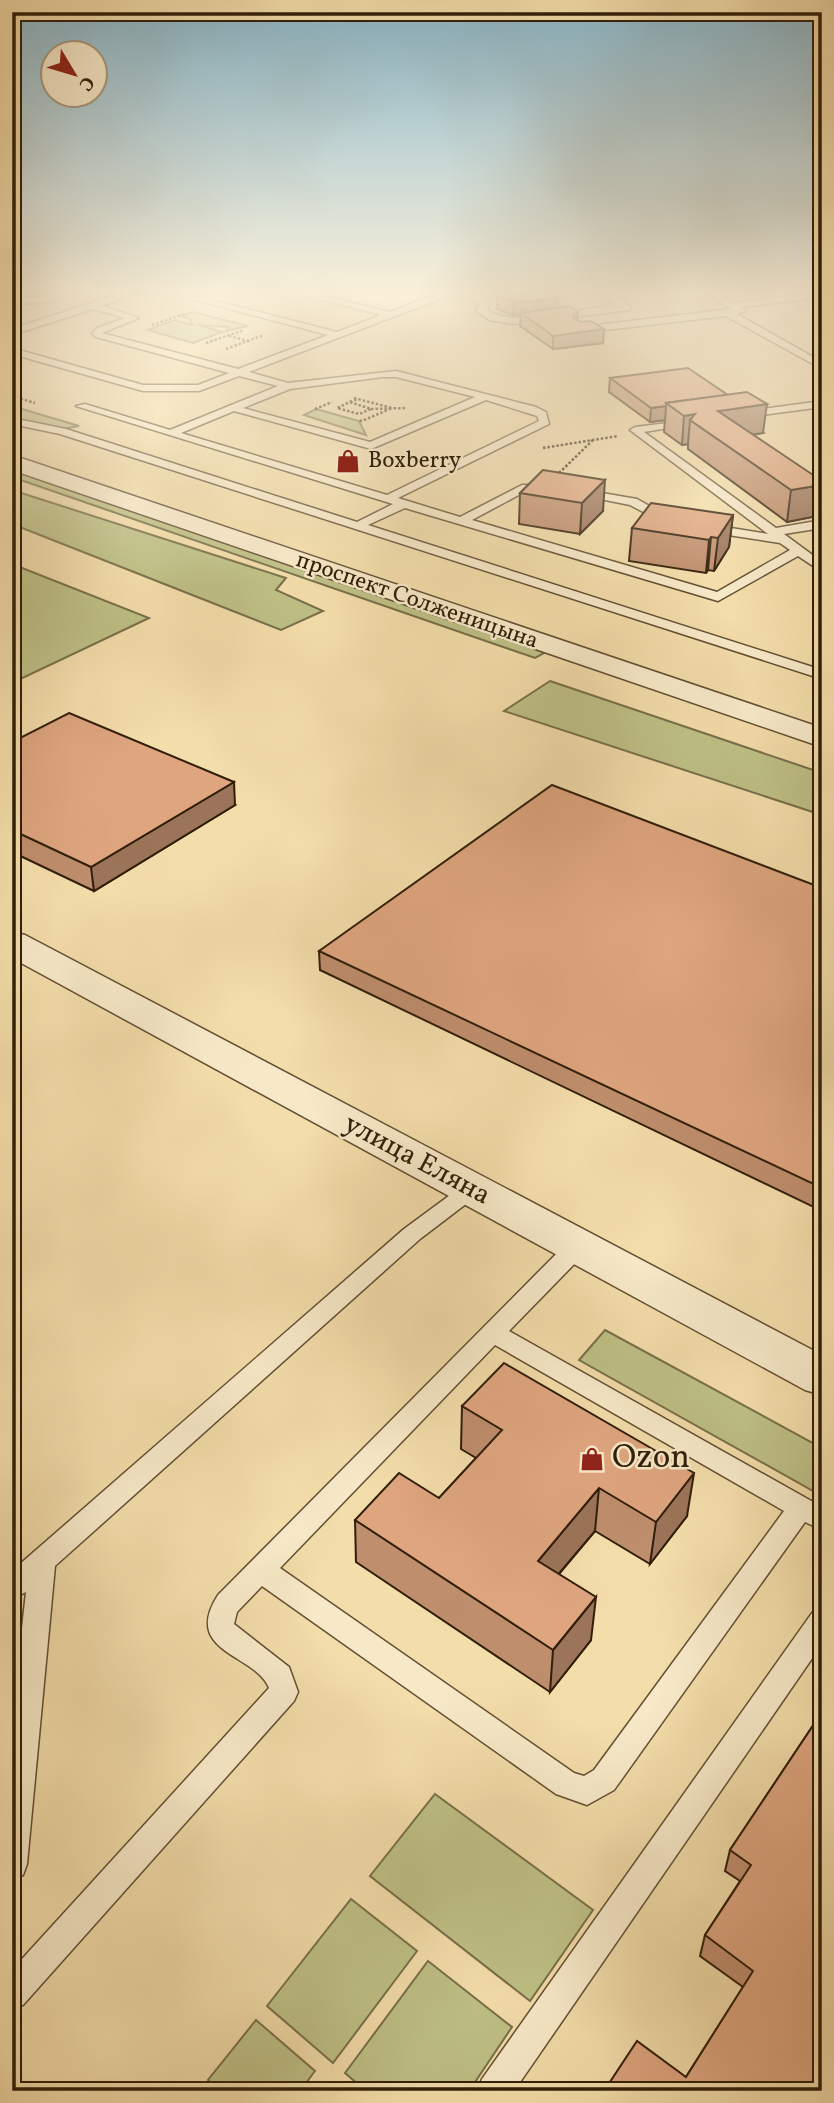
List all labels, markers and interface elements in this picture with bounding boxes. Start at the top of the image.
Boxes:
north arrow [38,38,108,108]
text: С [72,70,100,96]
place label: Boxberry [368,445,462,477]
shop icon: Boxberry [334,447,362,475]
street label: проспект Солженицына [292,544,542,658]
street label: улица Еляна [337,1105,497,1215]
place label: Ozon [612,1436,690,1482]
shop icon: Ozon [578,1445,606,1473]

